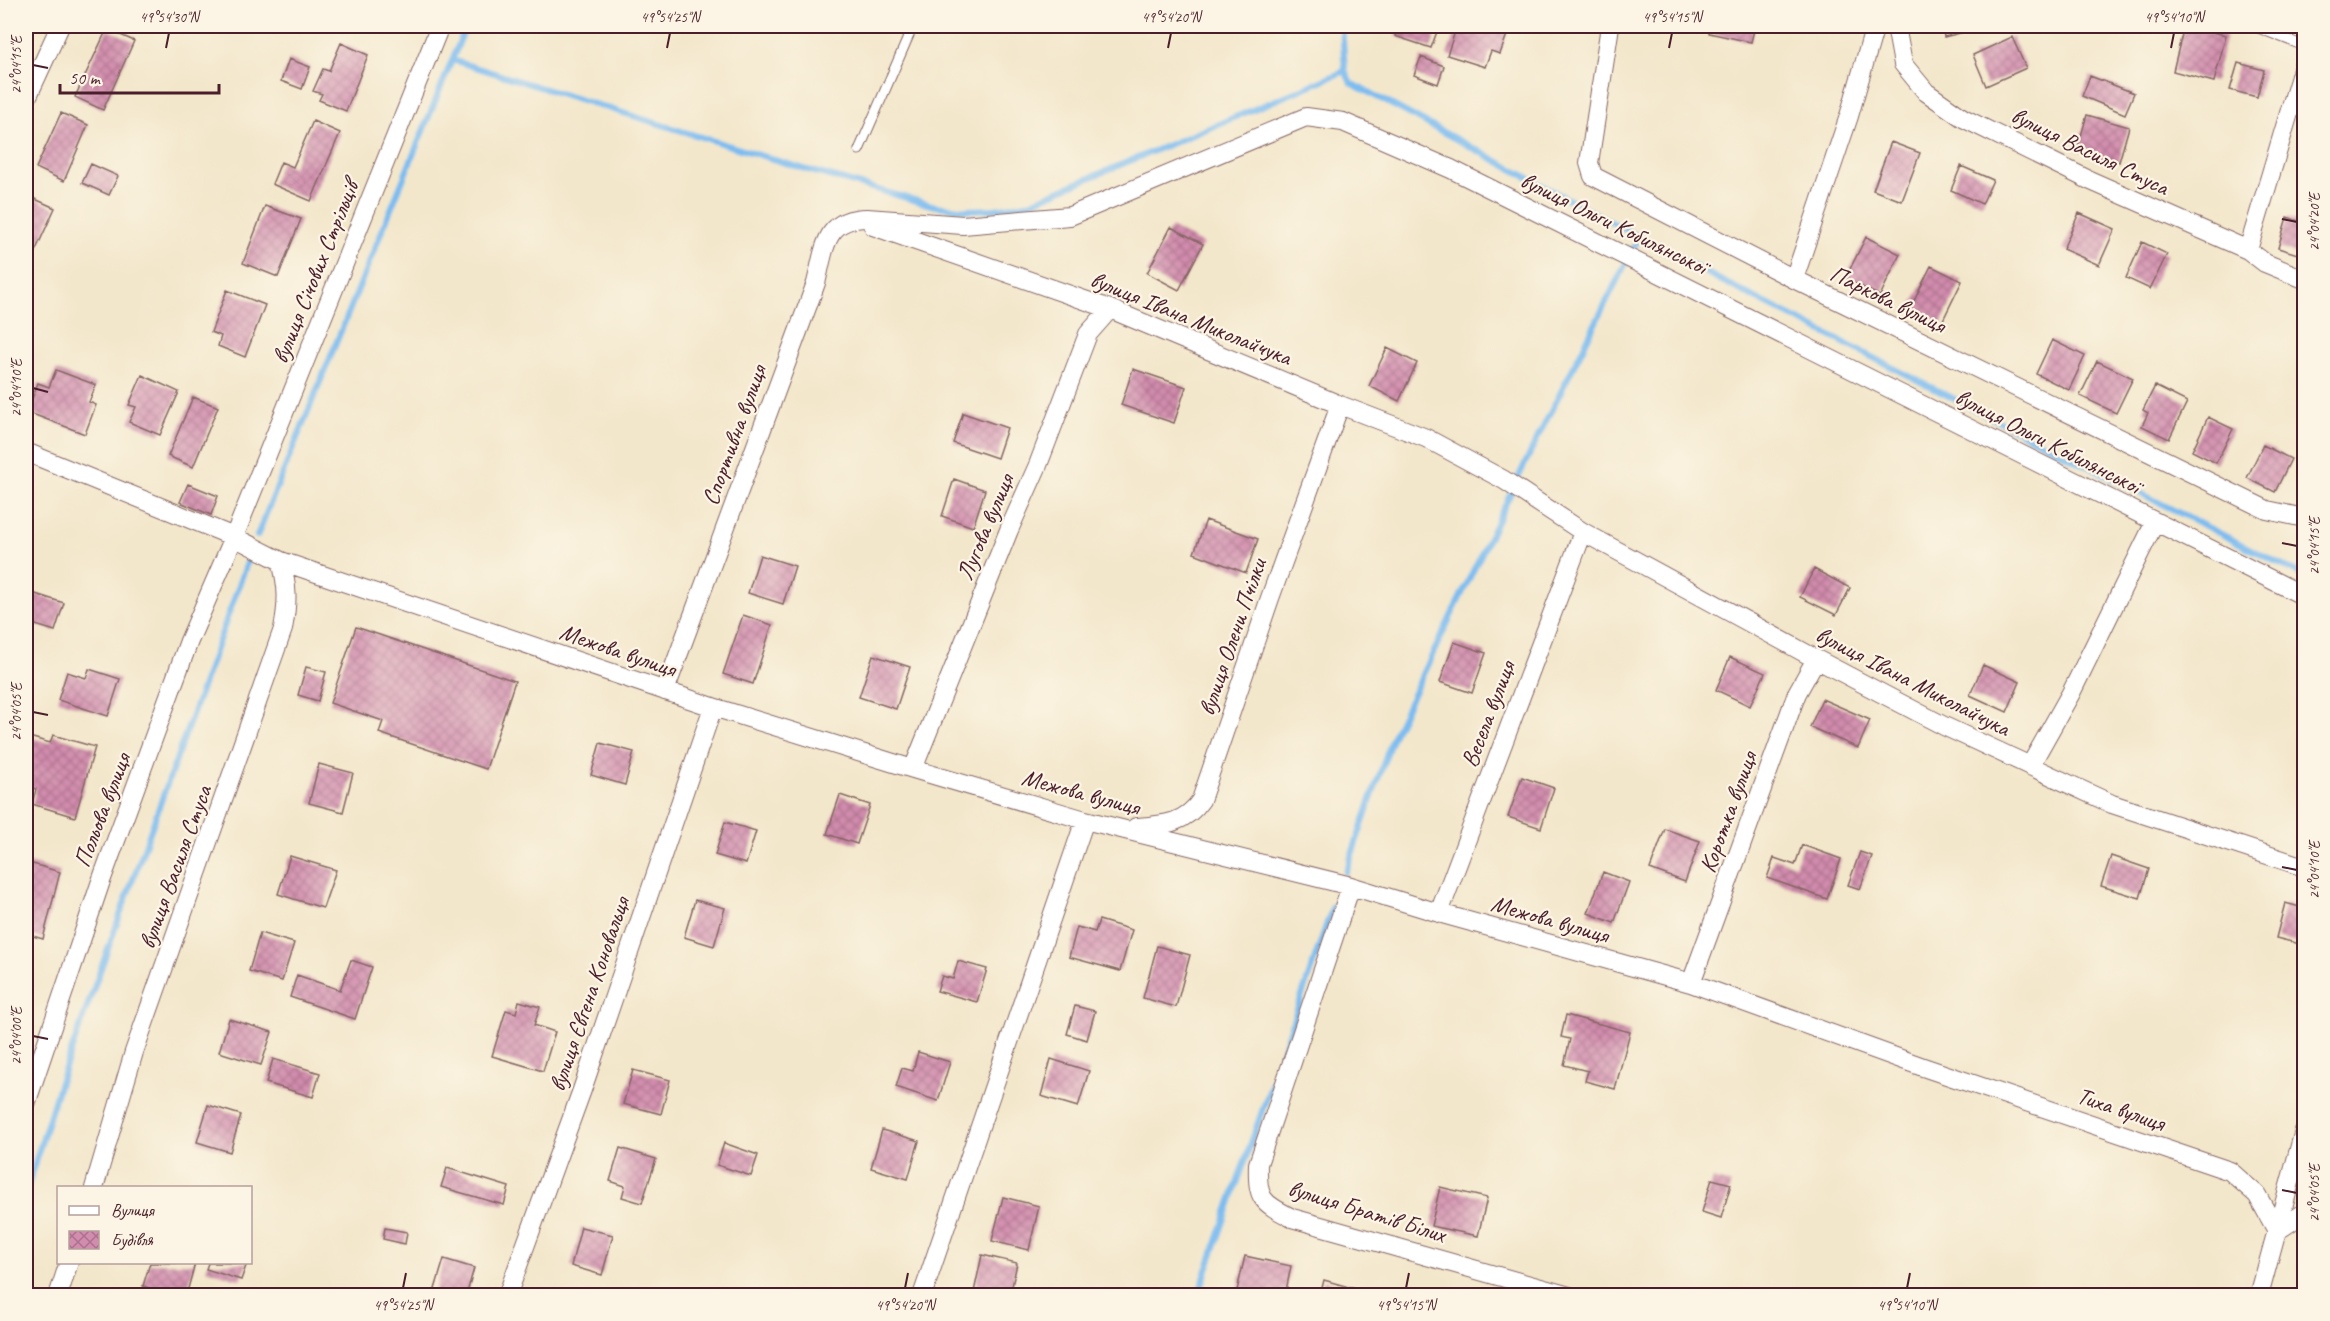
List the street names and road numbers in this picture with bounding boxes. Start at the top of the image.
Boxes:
street label: вулиця Василя Стуса [2006,100,2175,203]
street label: вулиця Ольги Кобилянської [1516,165,1716,283]
street label: вулиця Січових Стрільців [265,171,367,368]
street label: Паркова вулиця [1825,258,1952,341]
street label: вулиця Івана Миколайчука [1086,264,1297,372]
street label: Спортивна вулиця [695,359,774,509]
street label: вулиця Ольги Кобилянської [1950,381,2150,503]
street label: Лугова вулиця [949,468,1021,585]
street label: вулиця Олени Пчілки [1191,553,1274,719]
street label: Межова вулиця [556,616,682,684]
street label: вулиця Івана Миколайчука [1811,619,2016,744]
street label: Весела вулиця [1454,655,1523,771]
street label: Коротка вулиця [1692,746,1764,877]
street label: Польова вулиця [67,747,138,871]
street label: Межова вулиця [1019,762,1145,823]
street label: вулиця Василя Стуса [132,780,219,953]
street label: Межова вулиця [1488,888,1614,951]
street label: вулиця Євгена Коновальця [542,891,637,1095]
street label: Тиха вулиця [2073,1080,2170,1138]
street label: вулиця Братів Білих [1285,1173,1451,1250]

